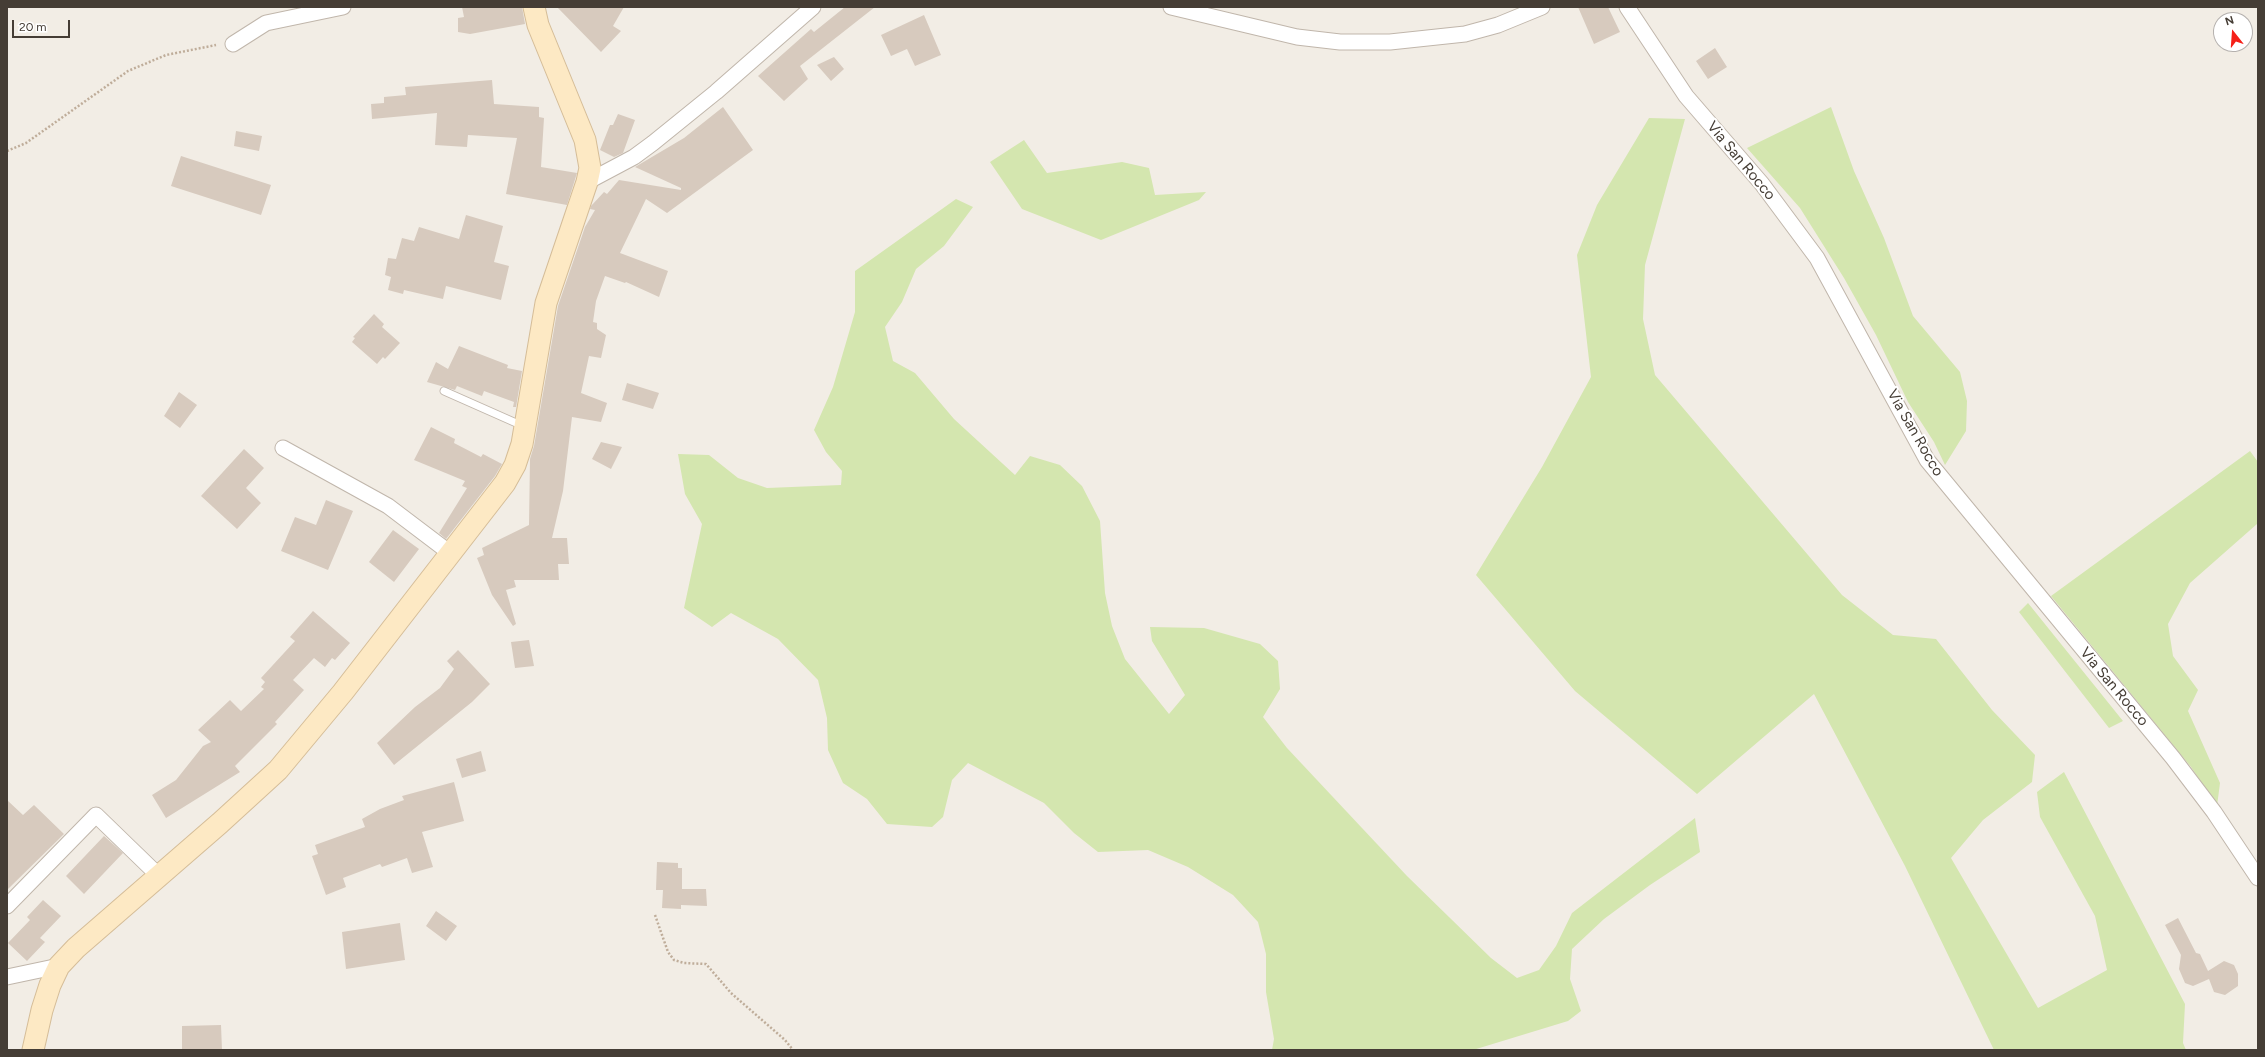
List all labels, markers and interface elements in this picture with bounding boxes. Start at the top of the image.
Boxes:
scale bar [14,12,72,38]
north arrow [2213,12,2253,52]
text: N [2224,14,2236,28]
text: 20 m [19,20,47,34]
street label: Via San Rocco [1703,118,1779,204]
street label: Via San Rocco [1883,386,1947,480]
street label: Via San Rocco [2076,644,2152,730]

